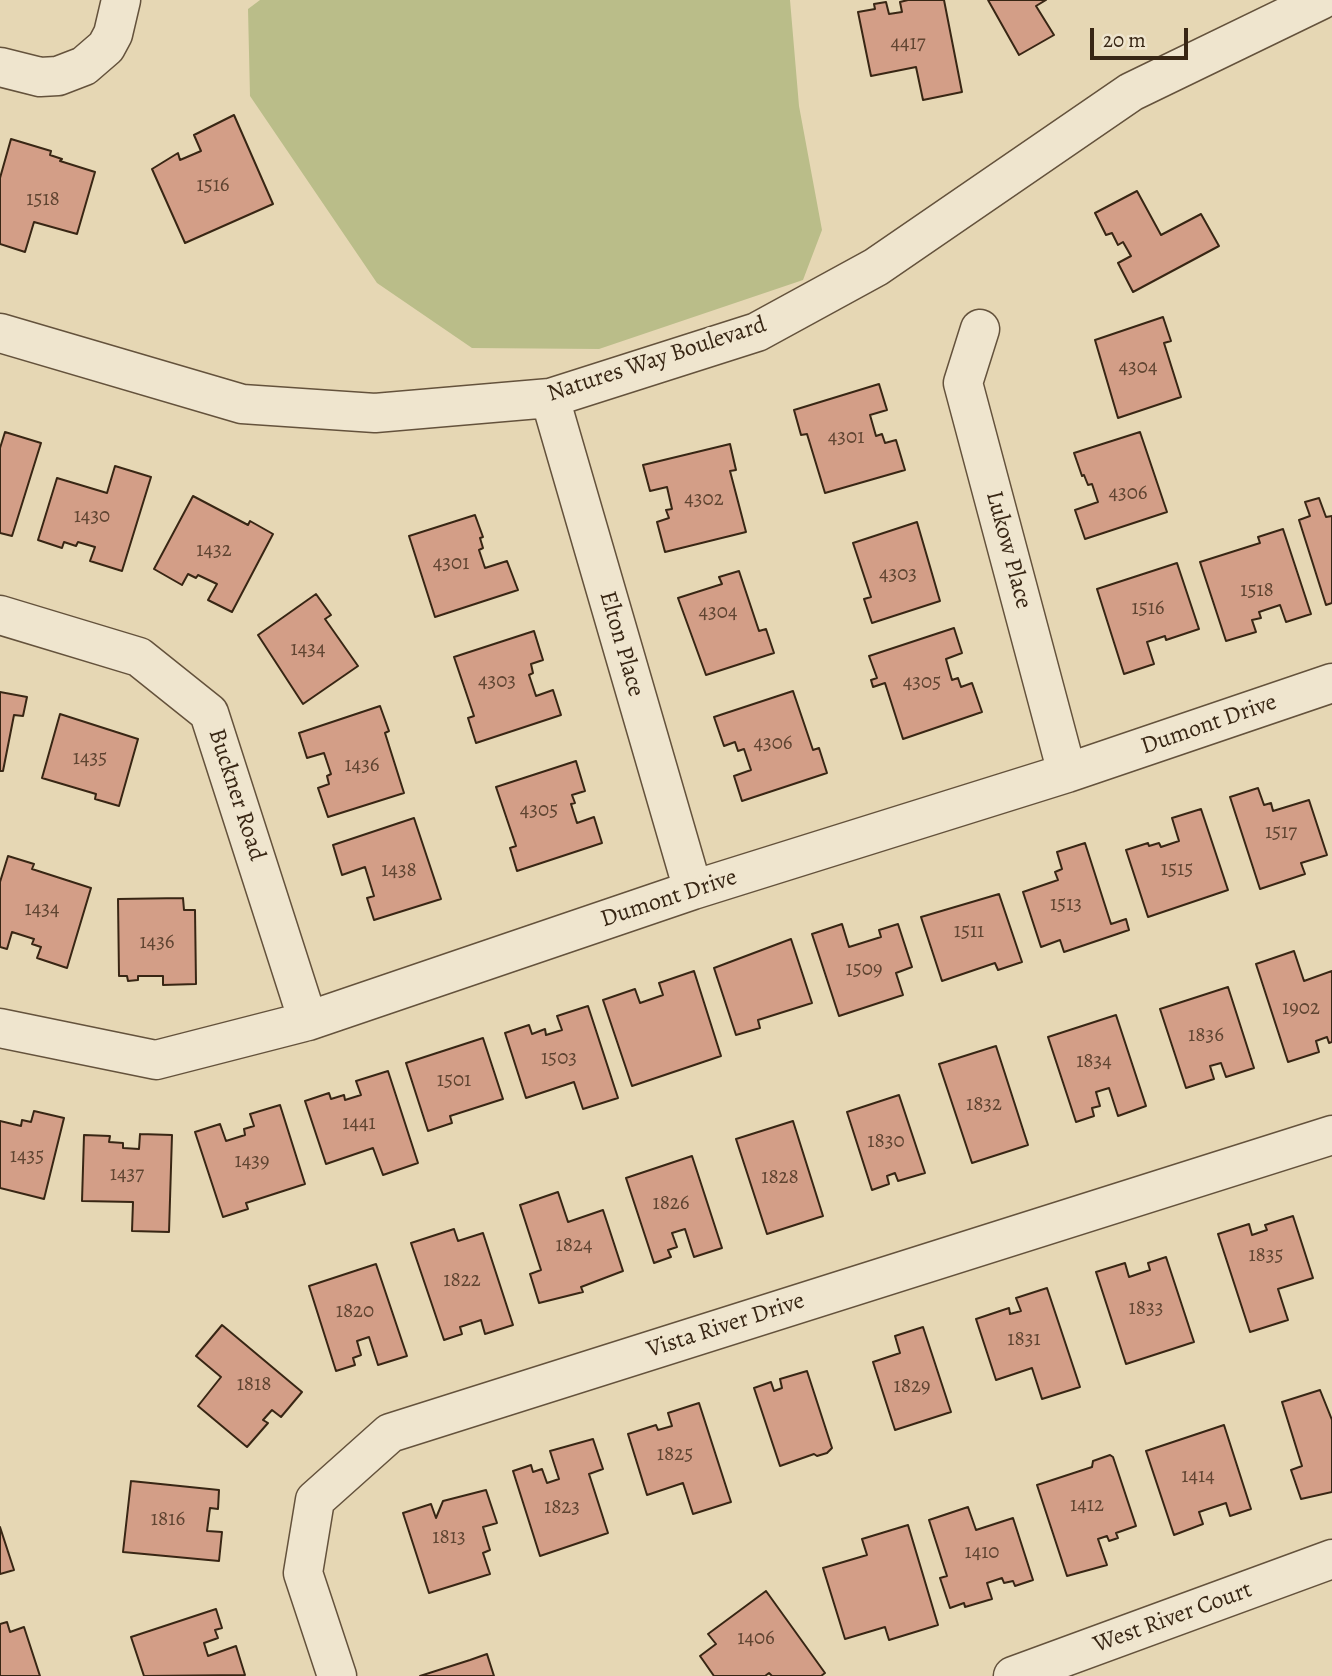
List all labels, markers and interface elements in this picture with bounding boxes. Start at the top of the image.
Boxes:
scale bar [1094,14,1192,58]
text: 20 m [1103,26,1146,54]
house number: 4417 [890,31,926,57]
house number: 1516 [196,173,230,199]
house number: 1518 [26,187,60,213]
street label: Natures Way Boulevard [544,311,770,409]
house number: 4304 [1119,355,1157,381]
house number: 4301 [828,425,864,451]
house number: 4306 [1108,481,1148,507]
house number: 4302 [684,487,724,513]
street label: Lukow Place [978,488,1038,612]
house number: 1430 [74,504,110,530]
house number: 1432 [196,538,232,564]
house number: 4301 [433,551,469,577]
house number: 4303 [879,562,917,588]
house number: 1518 [1240,578,1274,604]
street label: Elton Place [592,588,650,700]
house number: 1516 [1131,596,1165,622]
house number: 4304 [699,600,737,626]
house number: 1434 [291,637,325,663]
house number: 4303 [478,669,516,695]
house number: 4305 [903,670,941,696]
street label: Dumont Drive [1137,688,1281,762]
street label: Buckner Road [201,725,271,865]
house number: 4306 [753,731,793,757]
house number: 1435 [73,746,107,772]
house number: 1436 [344,753,380,779]
house number: 4305 [520,798,558,824]
house number: 1517 [1265,820,1297,846]
house number: 1515 [1161,857,1193,883]
house number: 1438 [381,858,417,884]
street label: Dumont Drive [597,863,741,935]
house number: 1513 [1050,892,1082,918]
house number: 1434 [25,897,59,923]
house number: 1511 [954,919,984,945]
house number: 1436 [139,930,175,956]
house number: 1509 [846,957,882,983]
house number: 1902 [1282,996,1320,1022]
house number: 1836 [1188,1023,1224,1049]
house number: 1503 [541,1046,577,1072]
house number: 1834 [1076,1049,1112,1075]
house number: 1501 [437,1068,471,1094]
house number: 1832 [966,1092,1002,1118]
house number: 1441 [342,1111,376,1137]
house number: 1830 [867,1129,905,1155]
house number: 1435 [10,1144,44,1170]
house number: 1439 [235,1149,269,1175]
house number: 1437 [110,1162,144,1188]
house number: 1828 [761,1165,799,1191]
house number: 1826 [652,1191,690,1217]
house number: 1824 [556,1233,592,1259]
house number: 1835 [1248,1243,1284,1269]
house number: 1822 [443,1268,481,1294]
street label: Vista River Drive [644,1287,808,1365]
house number: 1833 [1129,1296,1163,1322]
house number: 1820 [336,1299,374,1325]
house number: 1831 [1007,1327,1041,1353]
house number: 1818 [237,1372,271,1398]
house number: 1829 [894,1374,930,1400]
house number: 1825 [657,1442,693,1468]
house number: 1414 [1181,1464,1215,1490]
house number: 1412 [1070,1493,1104,1519]
house number: 1823 [544,1495,580,1521]
house number: 1816 [151,1507,185,1533]
house number: 1813 [432,1525,466,1551]
house number: 1410 [964,1540,1000,1566]
street label: West River Court [1090,1576,1256,1660]
house number: 1406 [737,1626,775,1652]

